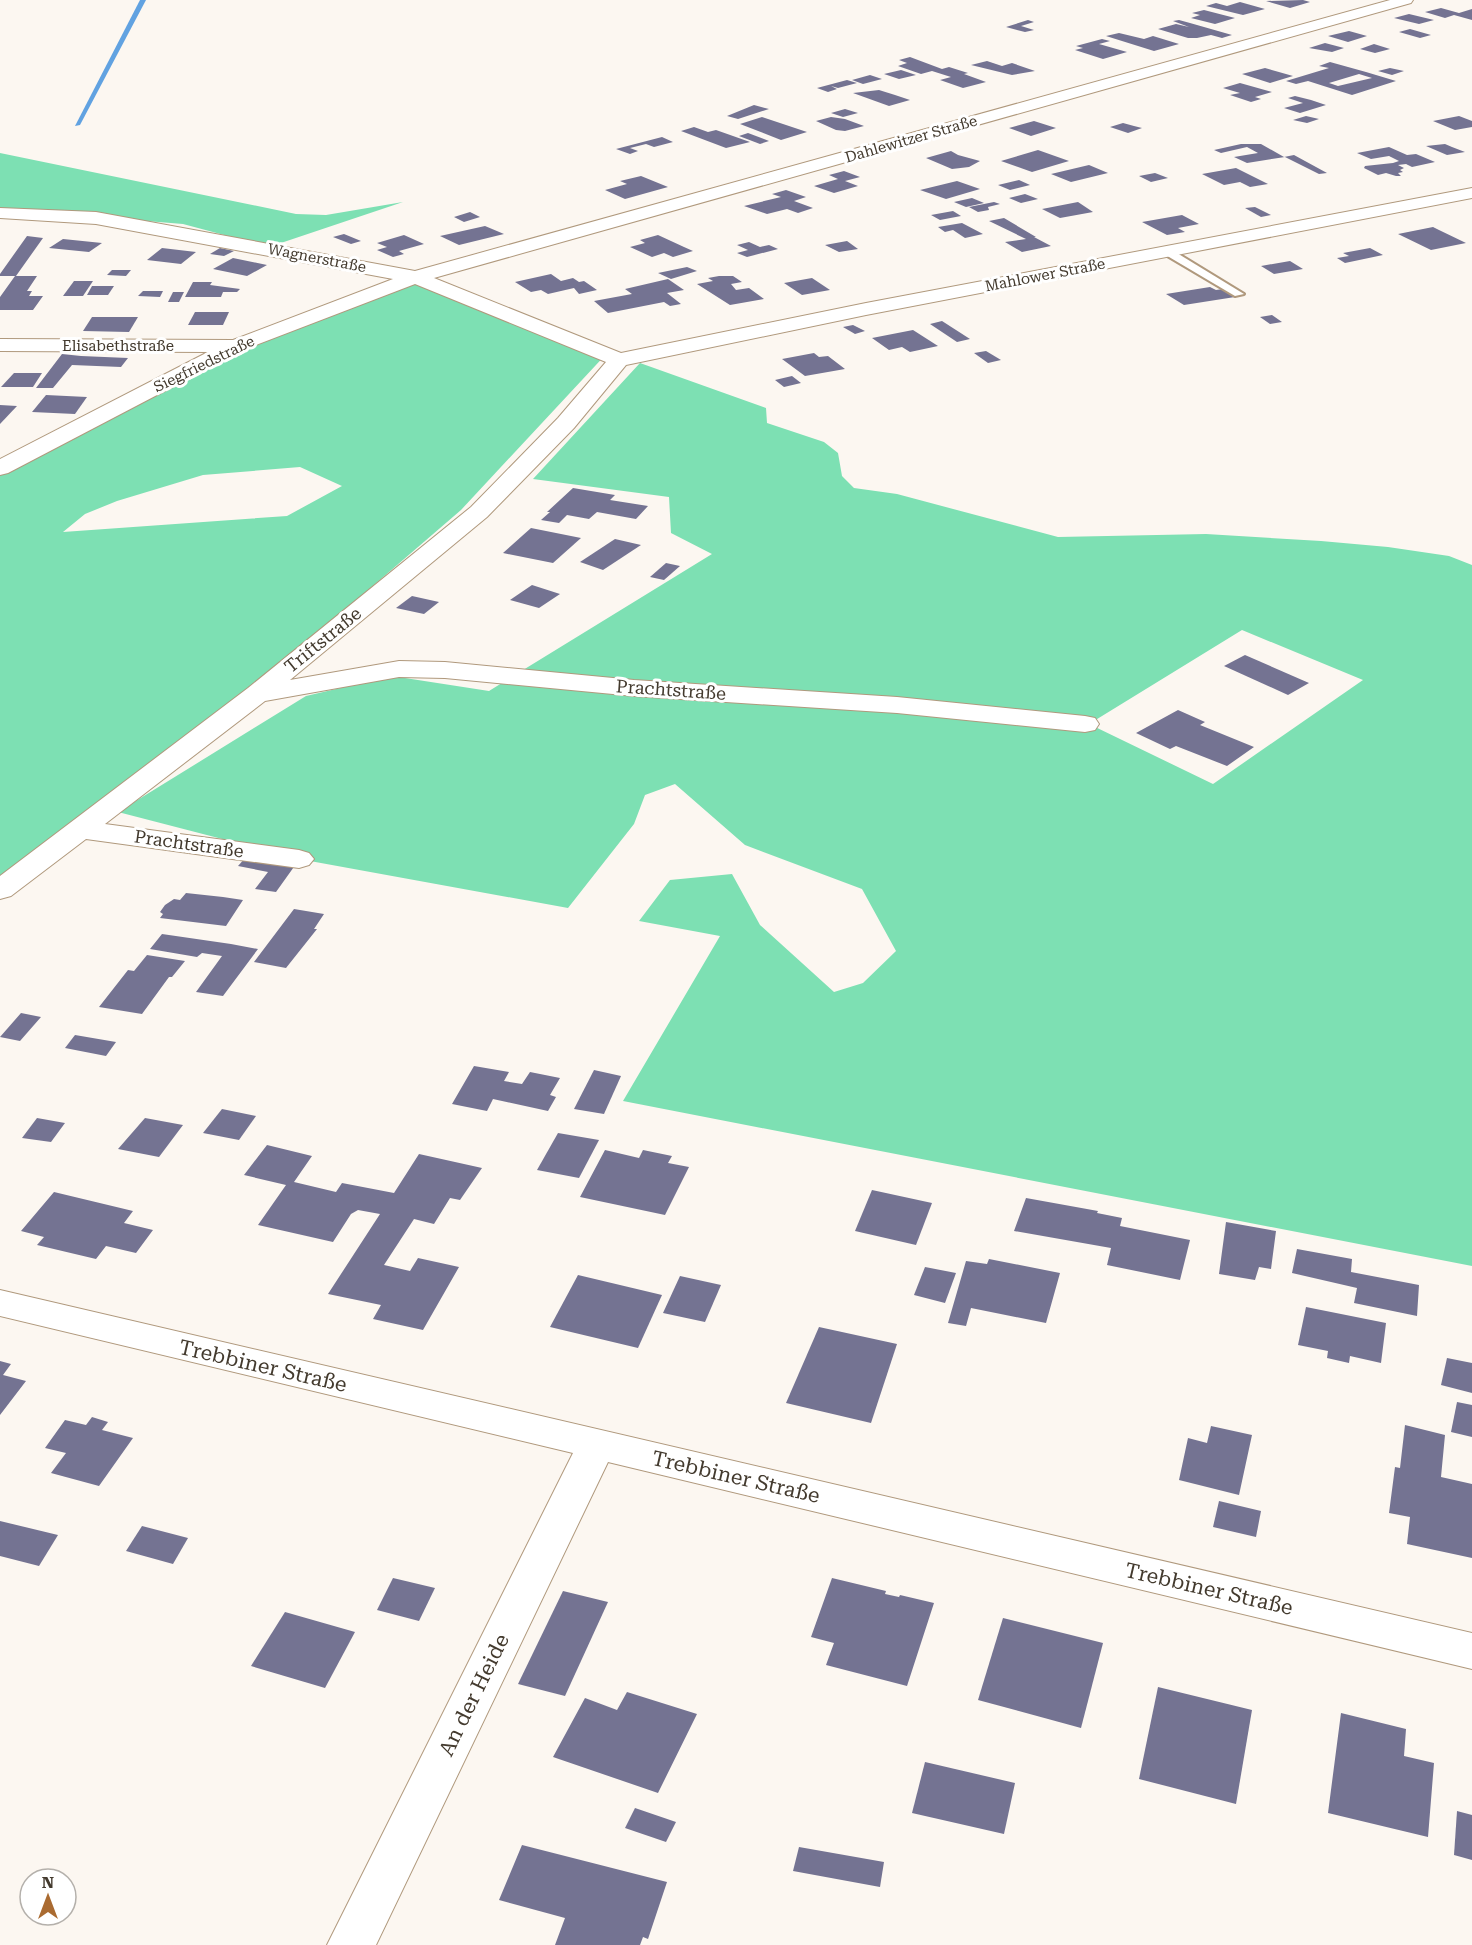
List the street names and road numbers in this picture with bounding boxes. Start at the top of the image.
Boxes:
street label: Dahlewitzer Straße [843,112,979,166]
street label: Wagnerstraße [266,240,368,276]
street label: Mahlower Straße [983,255,1107,295]
street label: Siegfriedstraße [151,332,257,396]
street label: Elisabethstraße [62,337,174,355]
street label: Triftstraße [280,602,365,677]
street label: Prachtstraße [615,675,727,704]
street label: Prachtstraße [133,825,245,862]
street label: Trebbiner Straße [177,1335,349,1397]
street label: Trebbiner Straße [650,1446,822,1508]
street label: Trebbiner Straße [1123,1558,1295,1620]
street label: An der Heide [434,1630,514,1760]

